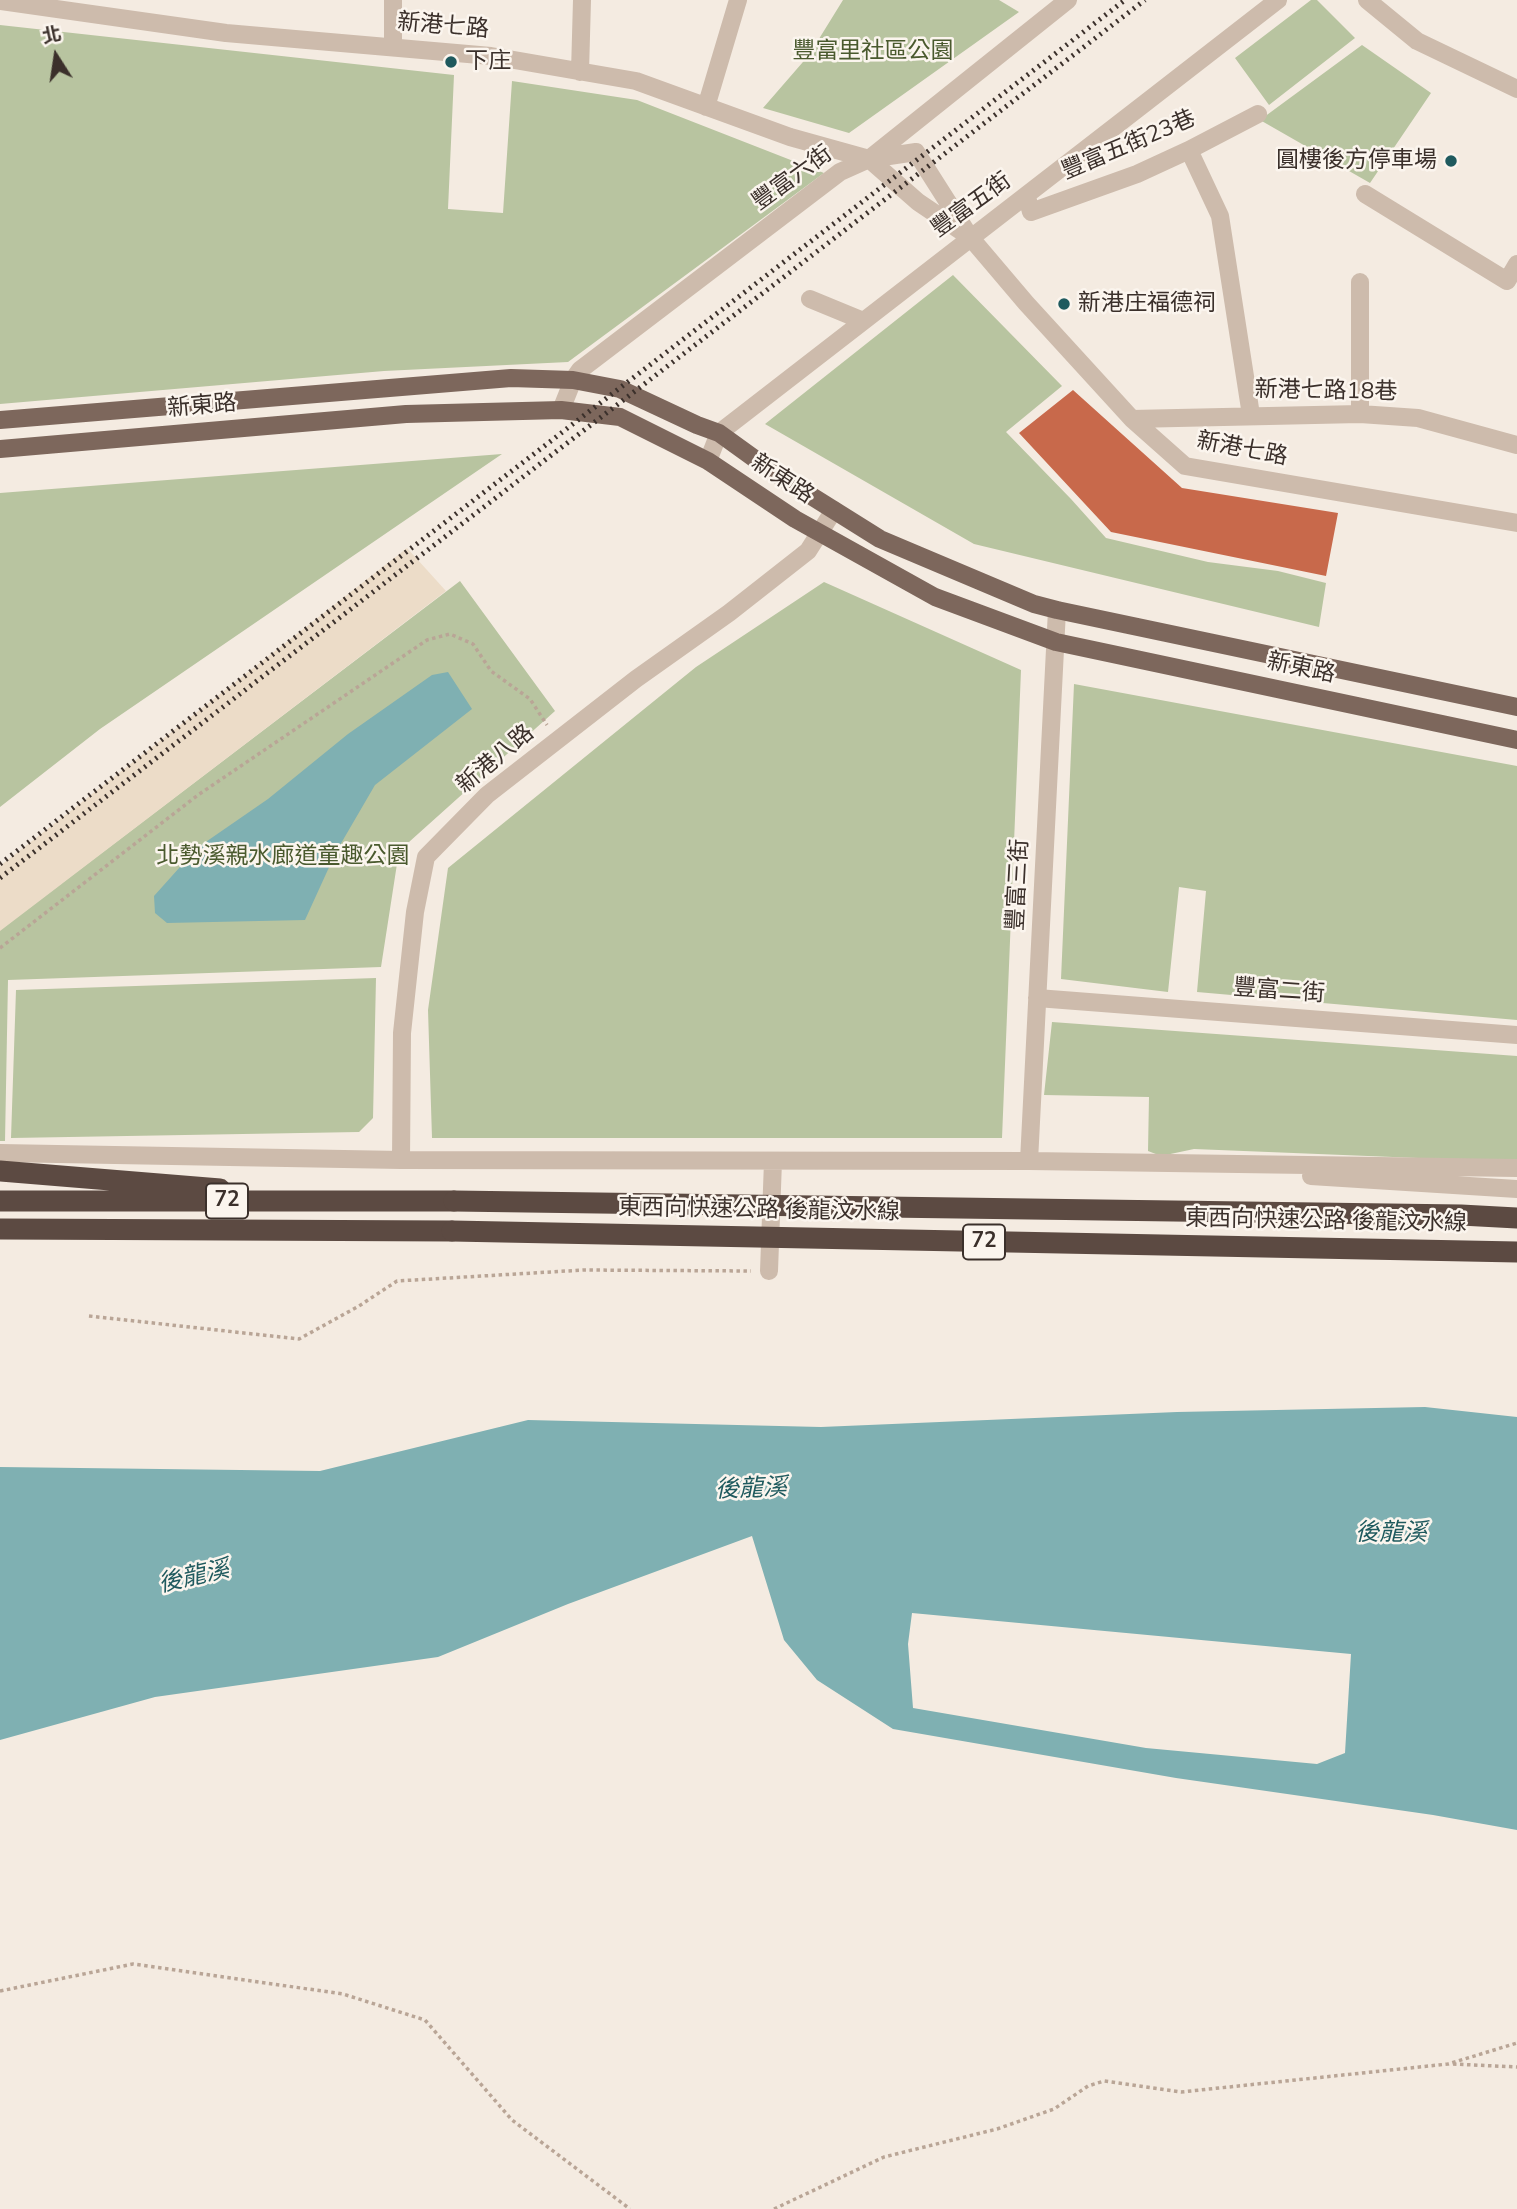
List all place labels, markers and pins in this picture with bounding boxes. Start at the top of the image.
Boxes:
place label: 下庄 [465,48,511,76]
marker: 下庄 [443,54,459,70]
place label: 圓樓後方停車場 [1276,147,1437,175]
marker: 圓樓後方停車場 [1443,153,1459,169]
place label: 新港庄福德祠 [1078,290,1216,318]
marker: 新港庄福德祠 [1056,296,1072,312]

